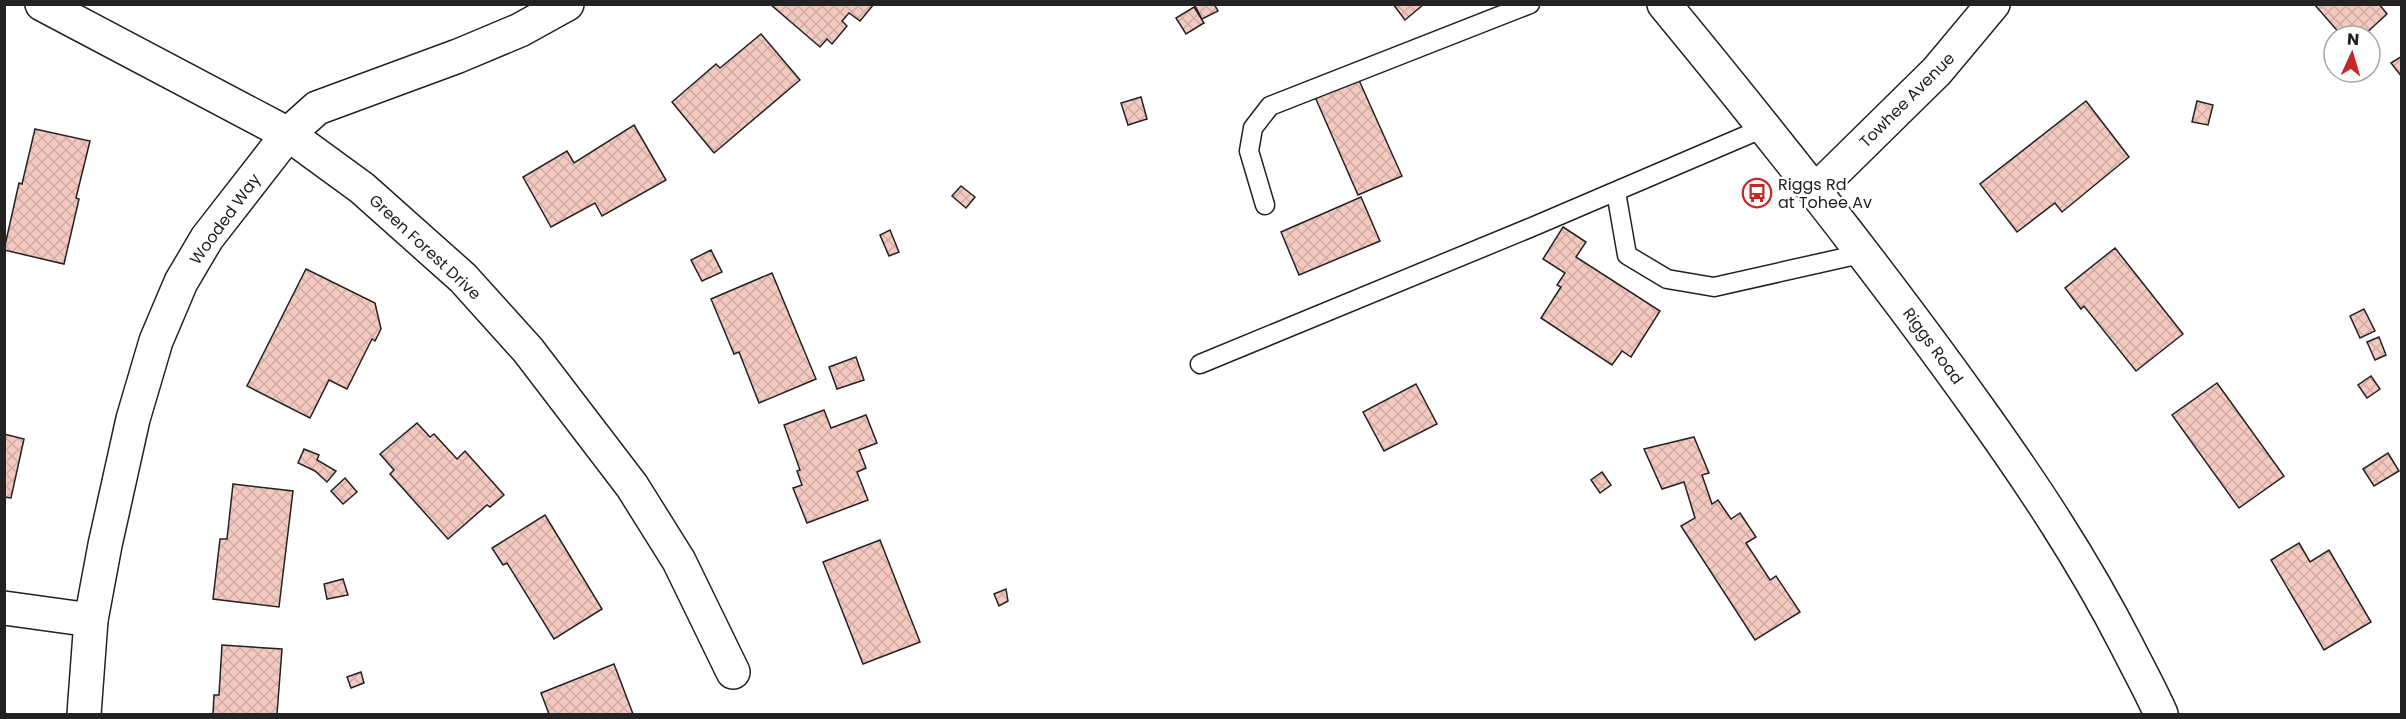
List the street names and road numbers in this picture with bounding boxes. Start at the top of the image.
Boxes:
street label: Towhee Avenue [1854,47,1960,153]
street label: Wooded Way [184,169,266,269]
street label: Green Forest Drive [364,189,486,305]
street label: Riggs Road [1897,303,1969,389]

